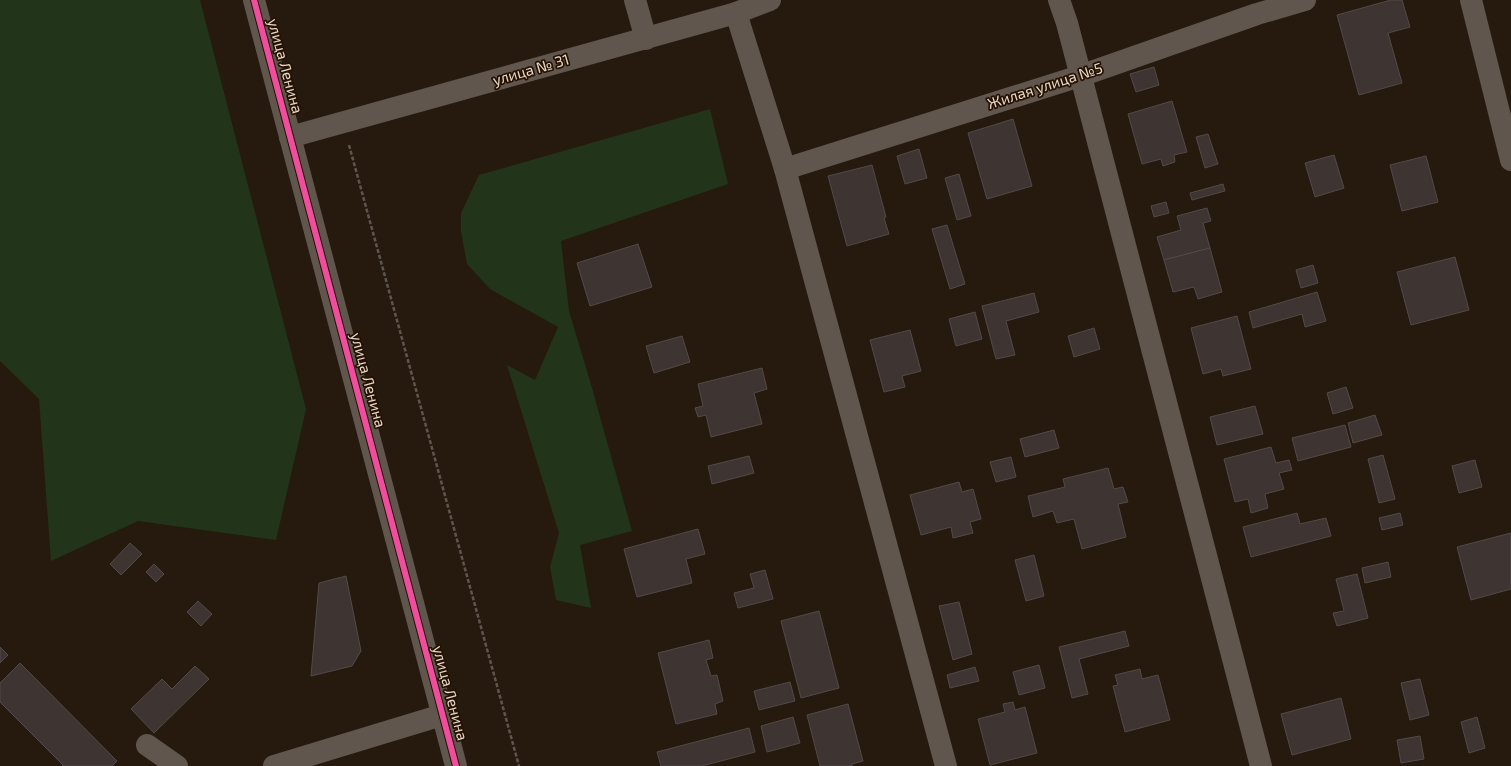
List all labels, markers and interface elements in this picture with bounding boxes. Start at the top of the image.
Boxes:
street label: улица Ленина [264,16,307,115]
street label: улица № 31 [490,50,571,90]
street label: Жилая улица №5 [985,58,1105,113]
street label: улица Ленина [347,330,390,429]
street label: улица Ленина [429,643,472,742]

